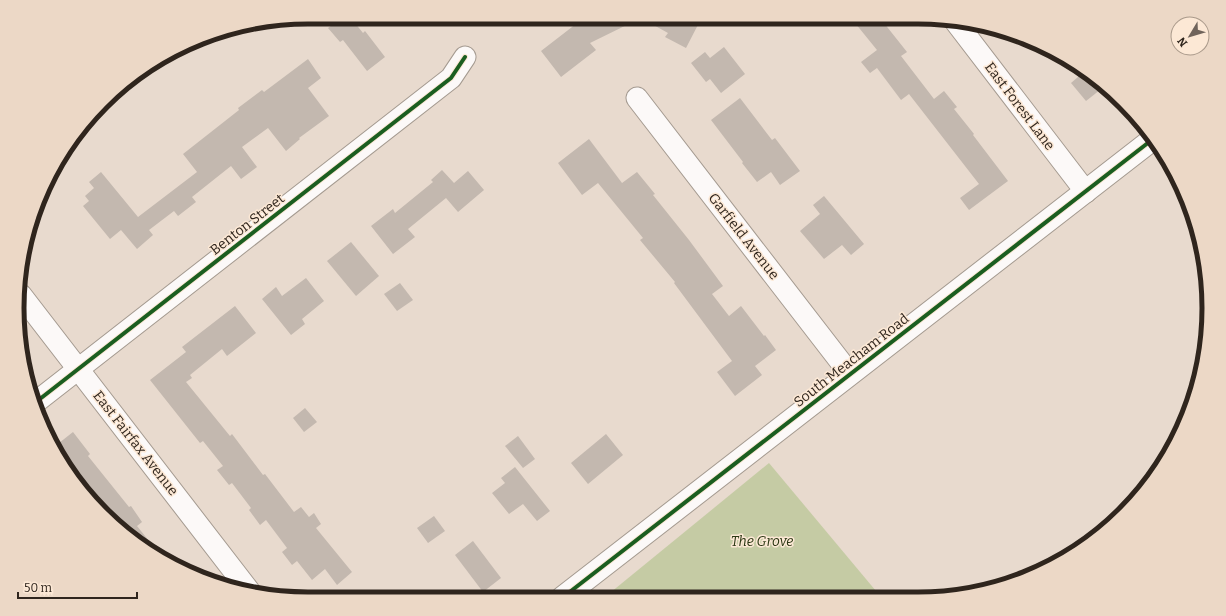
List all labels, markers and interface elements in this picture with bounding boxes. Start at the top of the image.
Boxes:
north arrow [1170,16,1210,56]
text: N [1174,34,1190,49]
street label: East Forest Lane [981,59,1058,154]
street label: Benton Street [207,190,288,259]
street label: Garfield Avenue [705,190,783,283]
street label: South Meacham Road [790,310,912,411]
street label: East Fairfax Avenue [89,388,182,499]
park label: The Grove [731,533,793,550]
scale bar [18,574,137,600]
text: 50 m [24,581,53,595]

